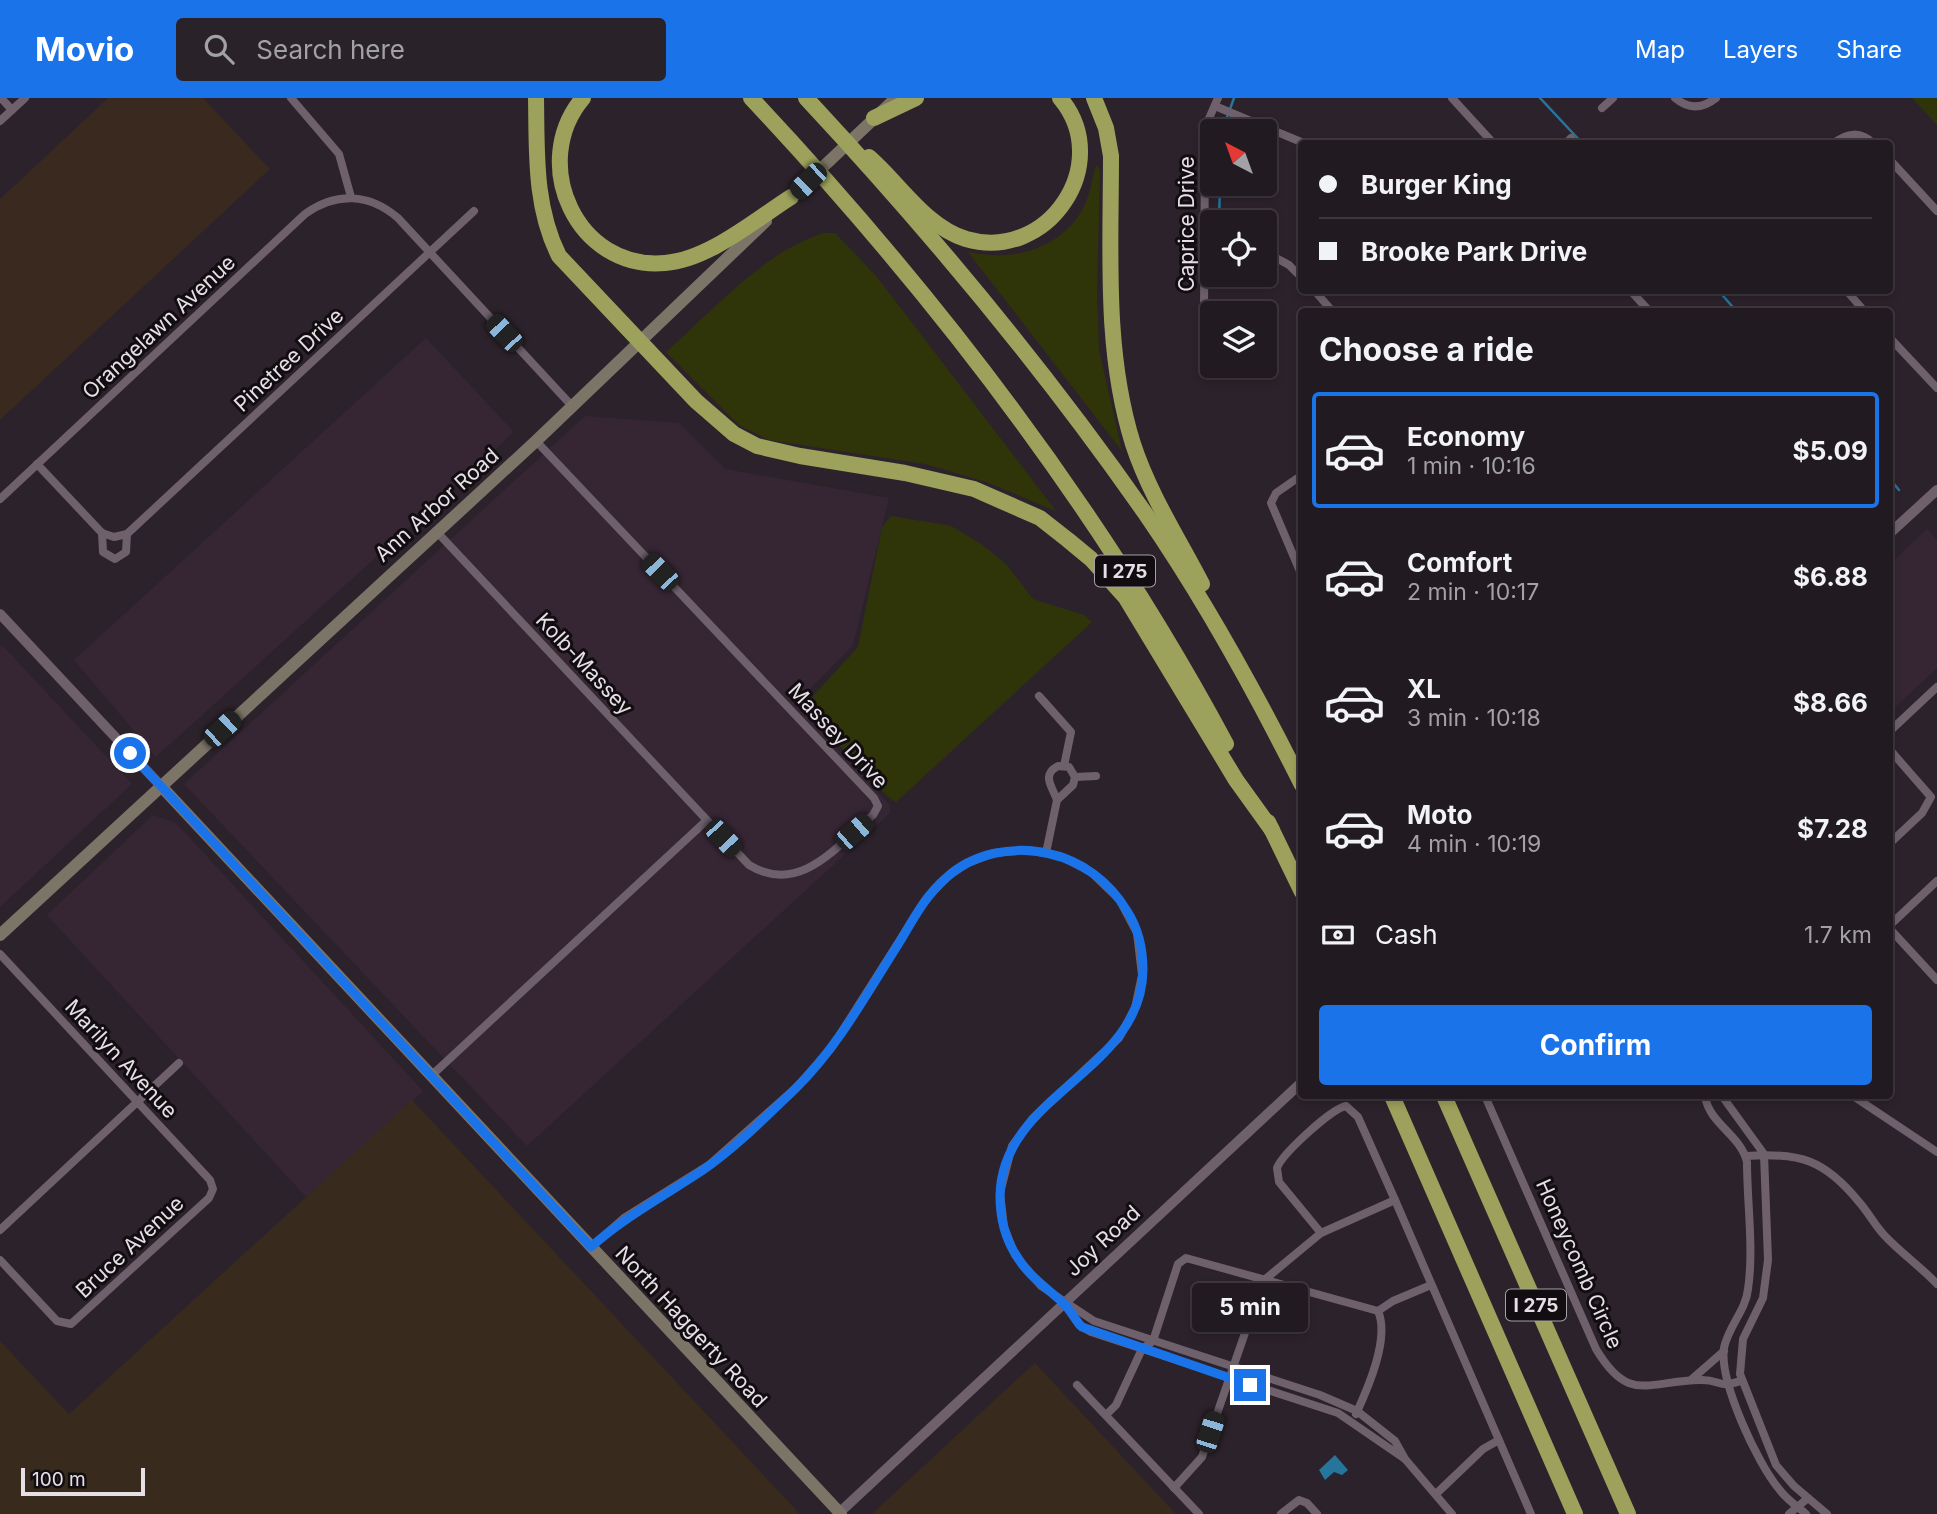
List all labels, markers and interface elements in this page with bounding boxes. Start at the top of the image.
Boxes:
search box [176,18,666,81]
text: Movio [35,29,134,69]
icon: search [200,30,238,68]
text: Search here [256,34,405,65]
text: Map [1635,35,1685,64]
text: Layers [1723,35,1798,64]
text: Share [1836,35,1902,64]
north arrow [1200,119,1278,196]
map controls [1200,119,1277,378]
street label: Caprice Drive [1174,156,1199,292]
car [786,159,831,203]
text: Burger King [1361,169,1512,200]
button: locate [1200,210,1277,287]
text: Brooke Park Drive [1361,236,1587,267]
street label: Orangelawn Avenue [77,249,240,404]
button: layers [1200,301,1277,378]
street label: Pinetree Drive [229,303,348,417]
car [482,310,527,356]
text: Choose a ride [1319,330,1534,369]
icon: car [1323,419,1386,482]
text: Economy [1407,421,1525,452]
text: $5.09 [1793,435,1868,466]
street label: Ann Arbor Road [370,443,504,567]
text: 1 min · 10:16 [1407,452,1536,480]
icon: car [1323,545,1386,608]
text: Comfort [1407,547,1512,578]
car [638,550,683,594]
road number: I 275 [1095,556,1155,586]
text: $6.88 [1793,561,1868,592]
text: 2 min · 10:17 [1407,578,1539,606]
street label: Kolb-Massey [531,608,638,720]
icon: car [1323,671,1386,734]
text: XL [1407,673,1441,704]
street label: Massey Drive [783,678,893,793]
text: $8.66 [1793,687,1868,718]
text: 3 min · 10:18 [1407,704,1541,732]
car [200,707,245,751]
route start [114,737,146,769]
icon: car [1323,797,1386,860]
text: Moto [1407,799,1472,830]
car [832,810,877,854]
text: $7.28 [1797,813,1868,844]
car [701,815,746,861]
text: 4 min · 10:19 [1407,830,1541,858]
icon: cash [1319,916,1357,954]
text: Cash [1375,919,1438,950]
text: 1.7 km [1804,921,1872,949]
street label: Marilyn Avenue [60,994,183,1123]
button: Confirm [1319,1005,1872,1085]
street label: Honeycomb Circle [1531,1175,1628,1352]
street label: Bruce Avenue [71,1190,189,1303]
street label: Joy Road [1060,1200,1145,1281]
street label: North Haggerty Road [610,1241,773,1412]
callout: 5 min [1192,1284,1308,1332]
road number: I 275 [1506,1289,1566,1320]
text: 5 min [1219,1293,1281,1321]
route end [1234,1369,1266,1401]
car [1194,1409,1227,1455]
scale bar [21,1465,145,1497]
text: 100 m [32,1468,86,1491]

